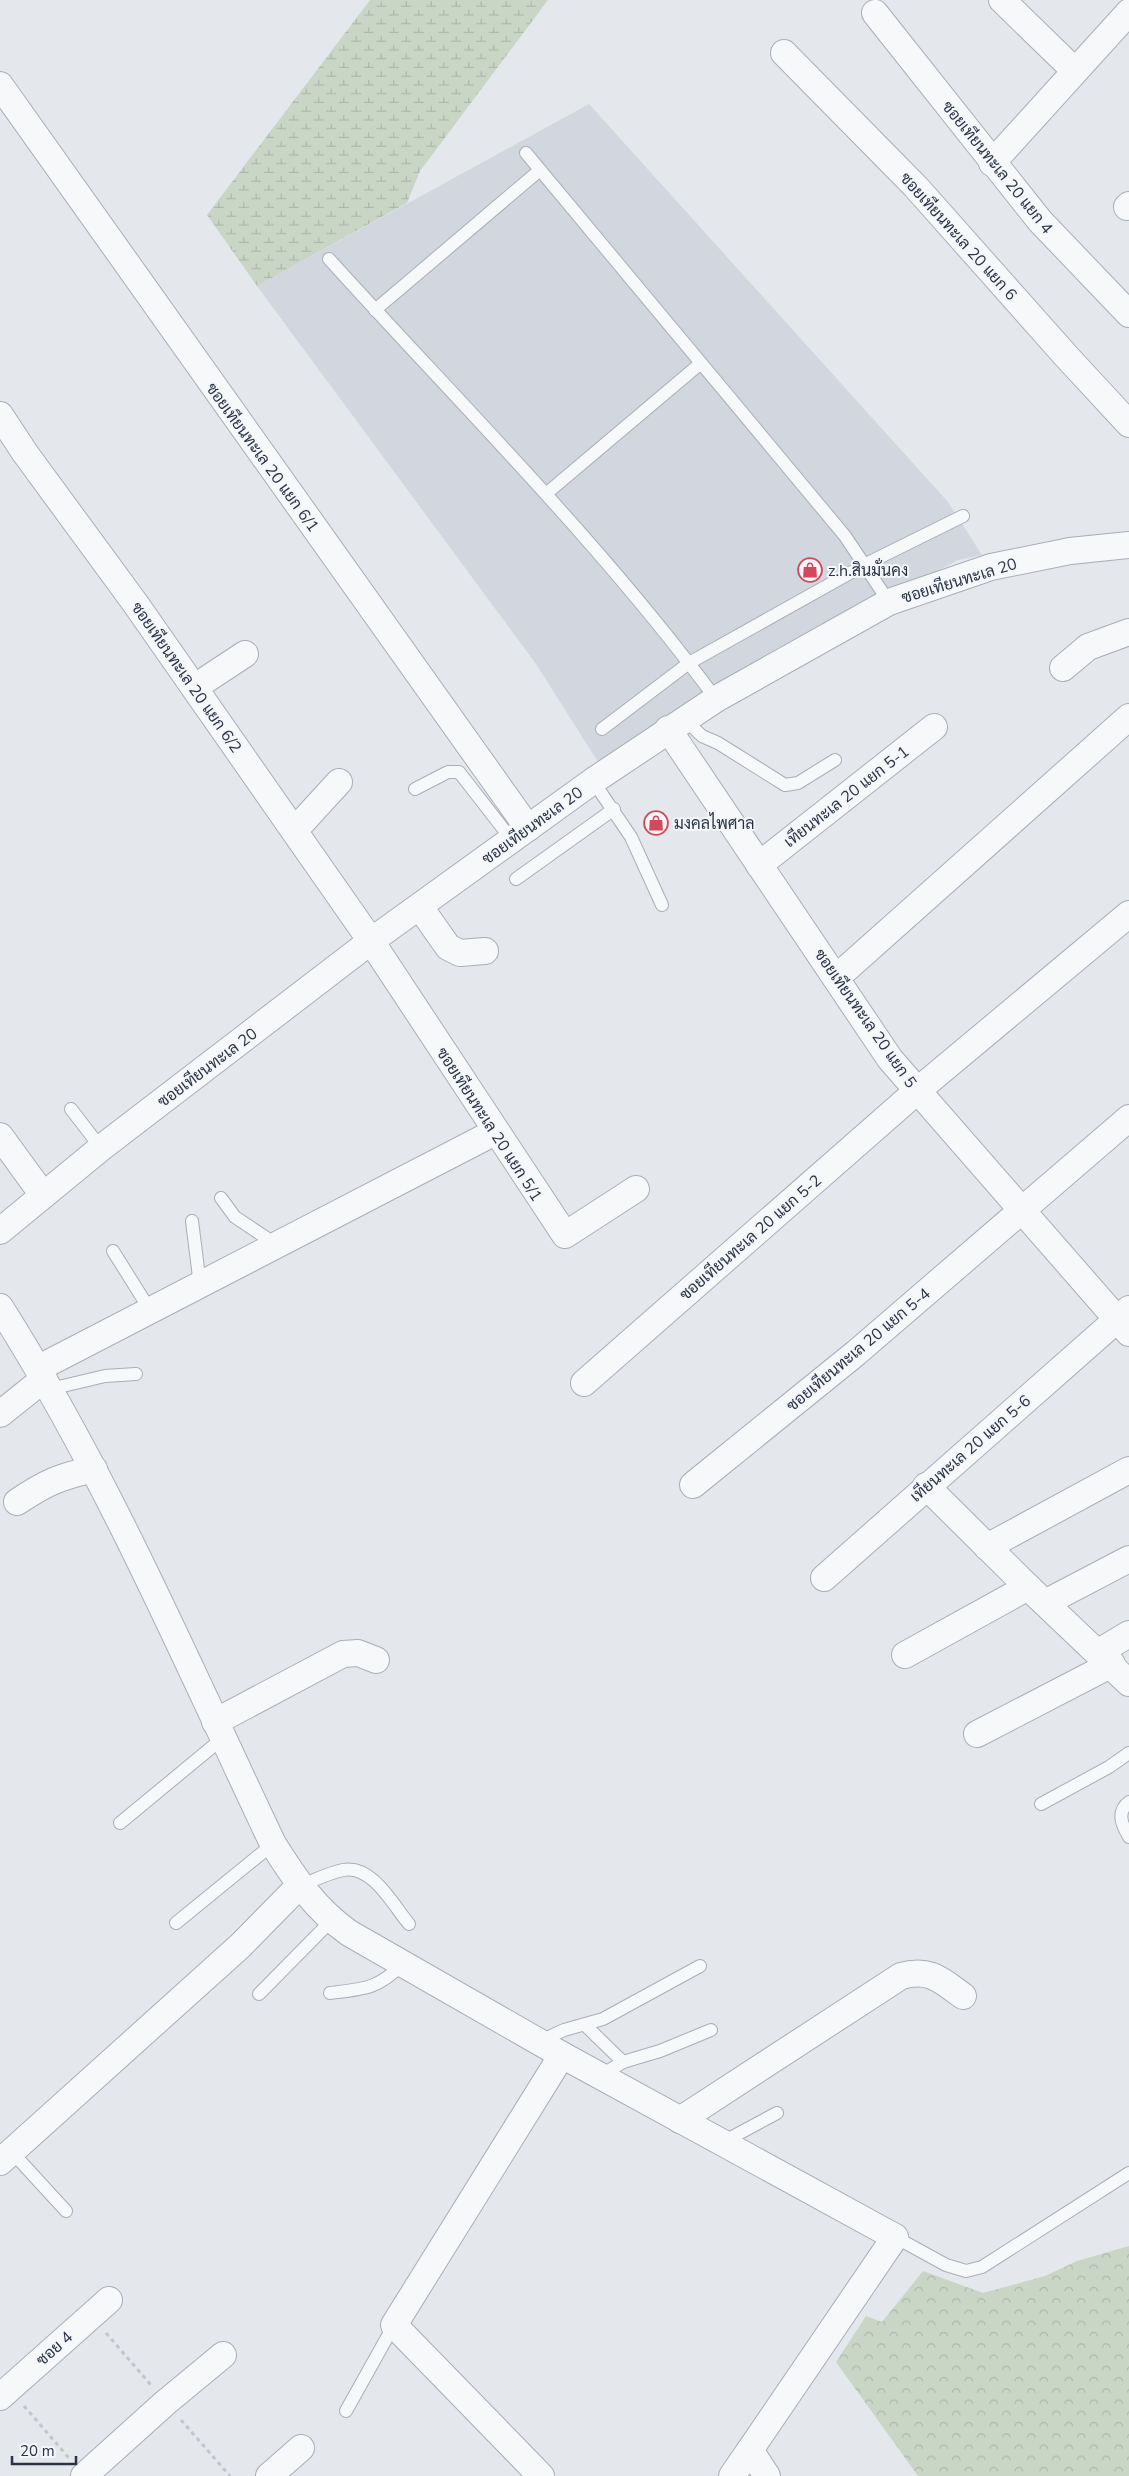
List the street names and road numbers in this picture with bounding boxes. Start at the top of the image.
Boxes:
street label: ซอยเทียนทะเล 20 แยก 4 [937,96,1059,239]
street label: ซอยเทียนทะเล 20 แยก 6 [895,167,1022,305]
street label: ซอยเทียนทะเล 20 แยก 6/1 [201,378,325,537]
street label: ซอยเทียนทะเล 20 [898,552,1020,609]
street label: ซอยเทียนทะเล 20 แยก 6/2 [126,597,247,757]
street label: เทียนทะเล 20 แยก 5-1 [779,740,914,853]
street label: ซอยเทียนทะเล 20 [477,781,588,870]
street label: ซอยเทียนทะเล 20 แยก 5 [809,944,922,1093]
street label: ซอยเทียนทะเล 20 [153,1022,262,1113]
street label: ซอยเทียนทะเล 20 แยก 5/1 [431,1043,548,1206]
street label: ซอยเทียนทะเล 20 แยก 5-2 [674,1169,826,1306]
street label: ซอยเทียนทะเล 20 แยก 5-4 [781,1282,936,1417]
street label: เทียนทะเล 20 แยก 5-6 [905,1389,1036,1507]
street label: ซอย 4 [32,2326,78,2371]

